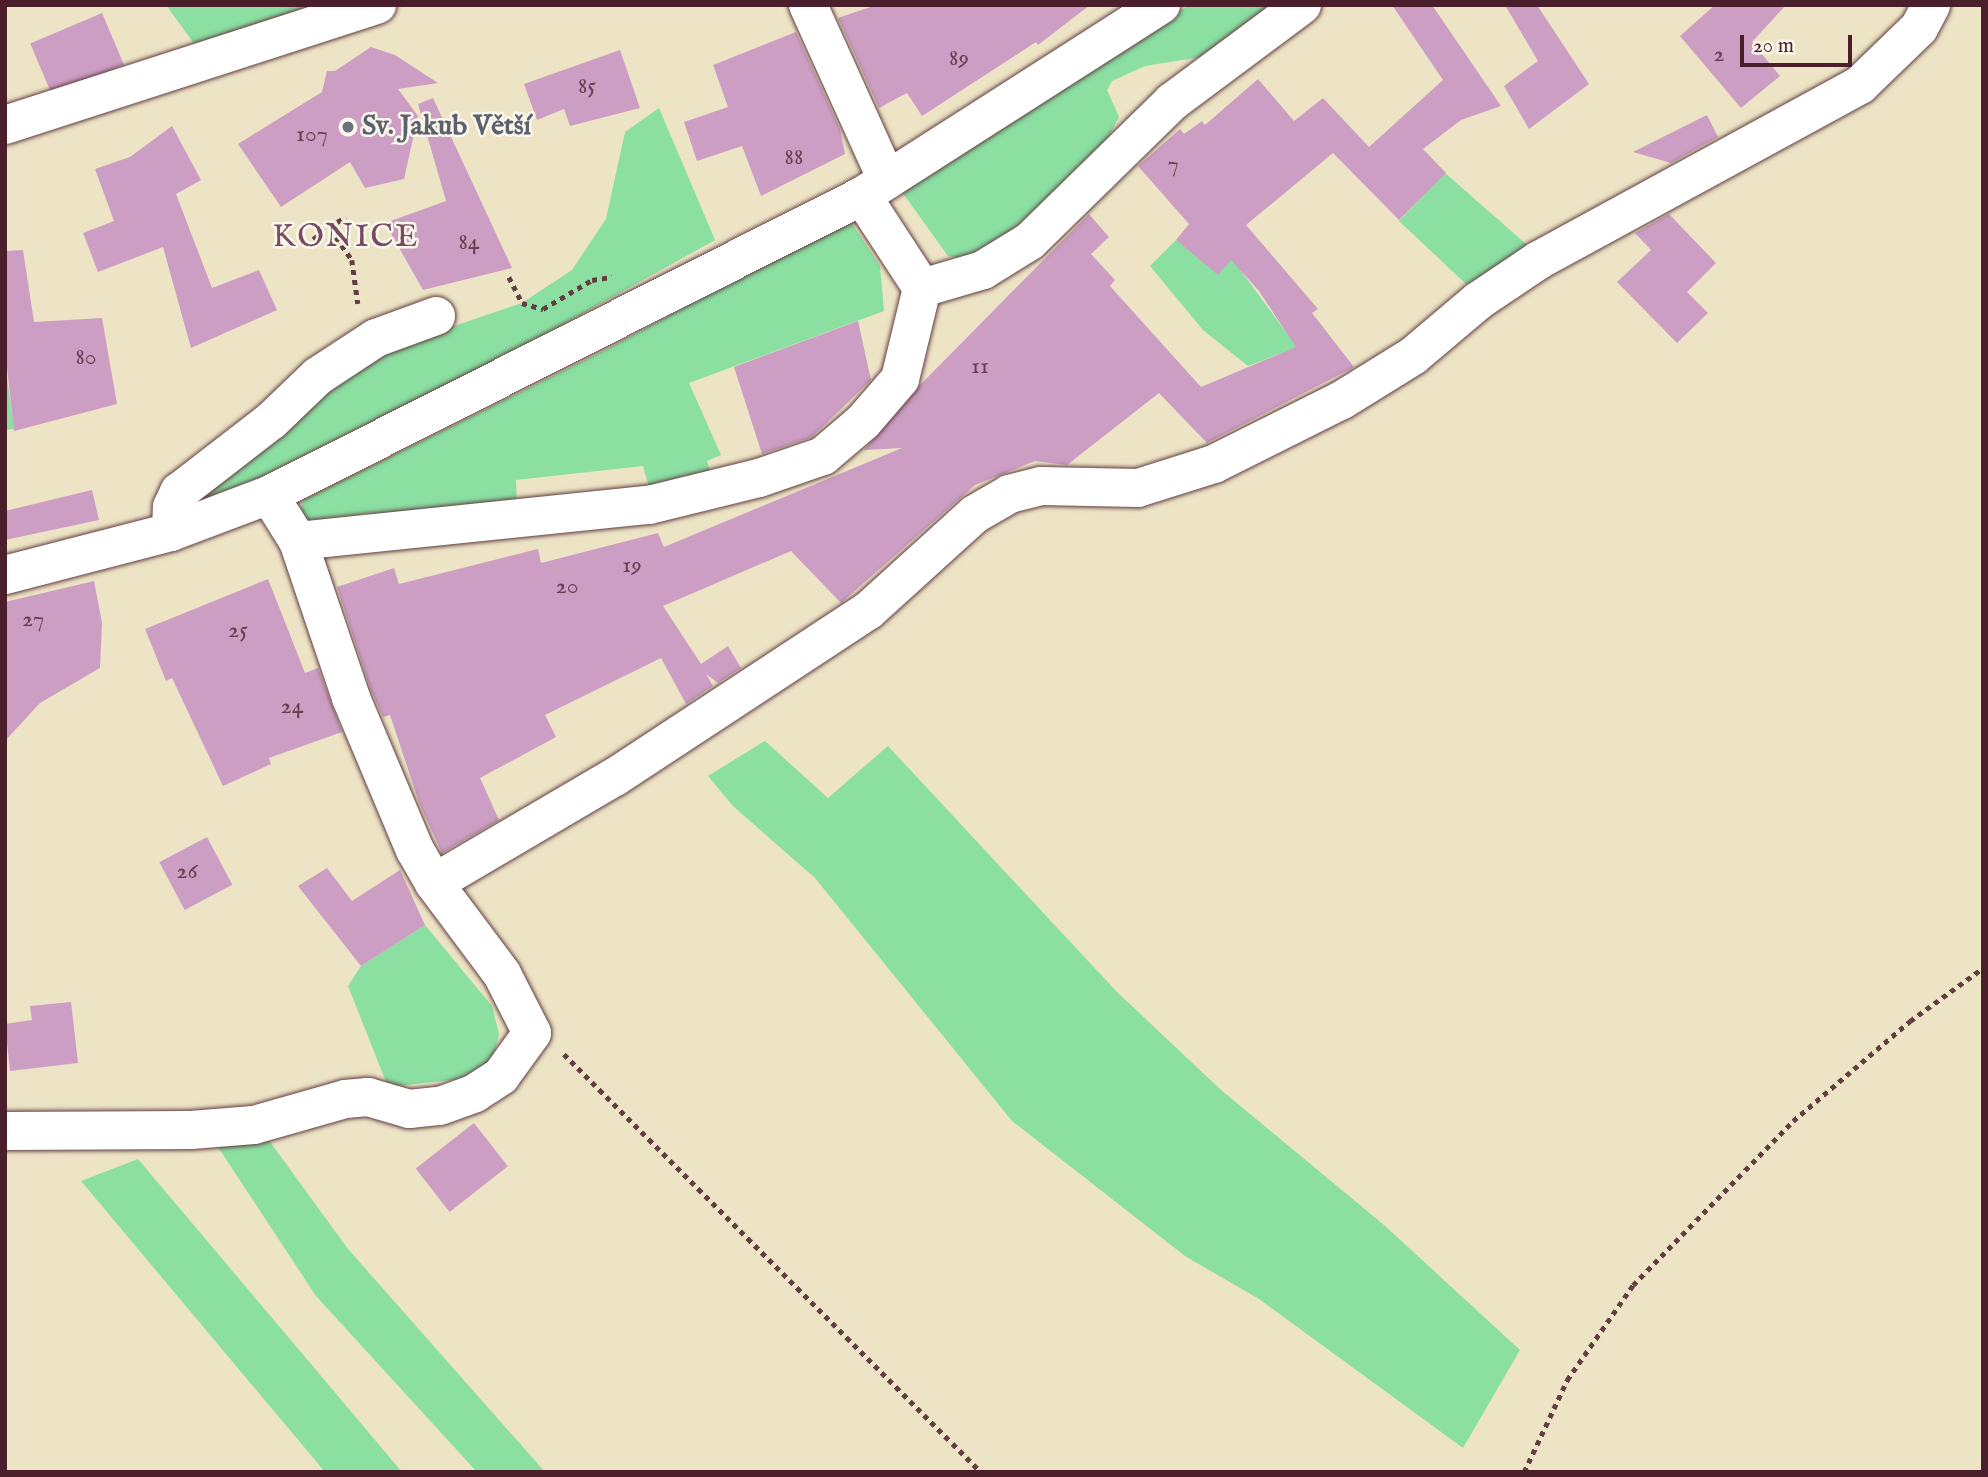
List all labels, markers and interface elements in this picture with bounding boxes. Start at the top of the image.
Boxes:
scale bar [1743,21,1855,65]
text: 20 m [1753,33,1794,60]
house number: 2 [1713,41,1725,69]
house number: 89 [949,45,969,73]
house number: 85 [578,73,596,101]
place label: Sv. Jakub Větší [362,110,531,144]
marker: Sv. Jakub Větší [340,119,356,135]
house number: 107 [296,121,328,149]
house number: 88 [785,144,803,172]
house number: 7 [1167,151,1179,179]
district label: KONICE [273,219,419,257]
house number: 84 [458,229,480,257]
house number: 80 [75,344,97,372]
house number: 11 [971,353,989,381]
house number: 19 [622,552,642,580]
house number: 20 [555,573,579,601]
house number: 27 [22,606,44,634]
house number: 25 [228,617,248,645]
house number: 24 [280,693,304,721]
house number: 26 [176,858,198,886]

